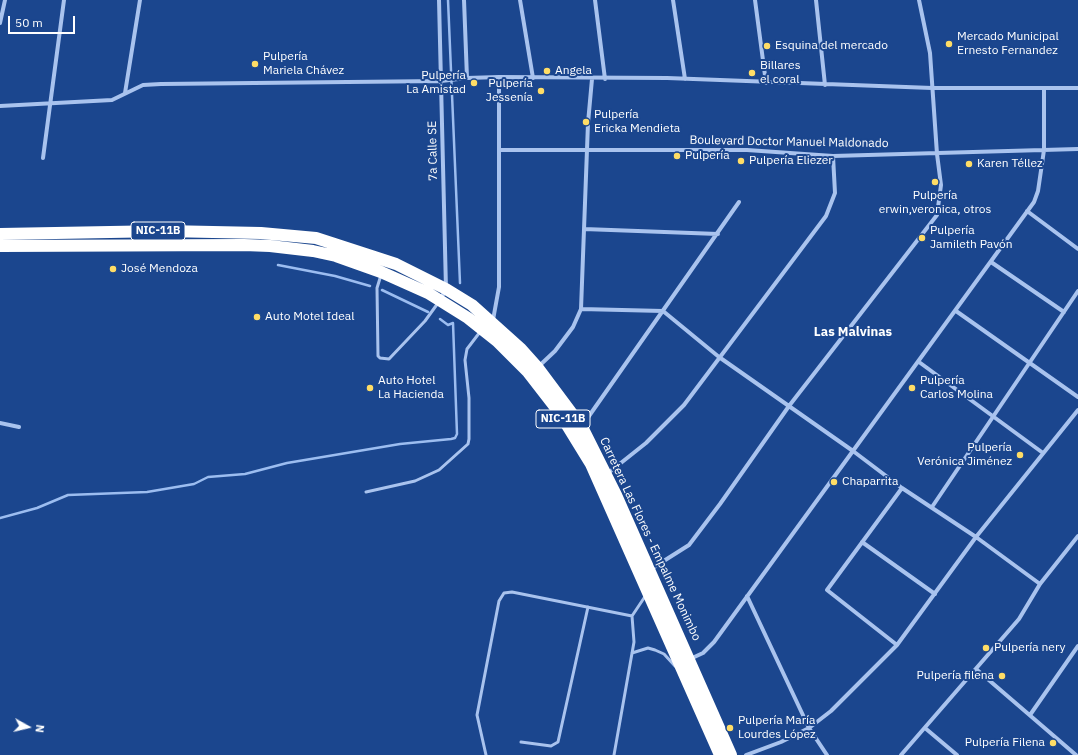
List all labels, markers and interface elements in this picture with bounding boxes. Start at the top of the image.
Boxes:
scale bar [10,8,77,34]
text: 50 m [15,15,43,30]
place label: Mercado Municipal Ernesto Fernandez [957,30,1059,58]
place label: Esquina del mercado [775,39,888,53]
marker: Mercado Municipal Ernesto Fernandez [944,39,954,49]
marker: Esquina del mercado [762,41,772,51]
place label: Pulpería Mariela Chávez [263,50,344,78]
marker: Pulpería Mariela Chávez [250,59,260,69]
place label: Billares el coral [760,59,800,87]
place label: Angela [555,64,592,78]
marker: Angela [542,66,552,76]
marker: Billares el coral [747,68,757,78]
place label: Pulpería La Amistad [406,69,466,97]
place label: Pulpería Jessenía [486,77,533,105]
marker: Pulpería La Amistad [469,78,479,88]
marker: Pulpería Jessenía [536,86,546,96]
place label: Pulpería Ericka Mendieta [594,108,680,136]
marker: Pulpería Ericka Mendieta [581,117,591,127]
street label: 7a Calle SE [425,121,441,181]
street label: Boulevard Doctor Manuel Maldonado [689,133,889,151]
place label: Pulpería [685,149,730,163]
marker: Pulpería [672,151,682,161]
place label: Pulpería Eliezer [749,154,833,168]
marker: Pulpería Eliezer [736,156,746,166]
place label: Karen Téllez [977,157,1043,171]
marker: Karen Téllez [964,159,974,169]
marker: Pulpería erwin,veronica, otros [930,177,940,187]
place label: Pulpería erwin,veronica, otros [879,189,991,217]
road number: NIC-11B [131,222,185,240]
place label: Pulpería Jamileth Pavón [930,224,1013,252]
marker: Pulpería Jamileth Pavón [917,233,927,243]
place label: José Mendoza [121,262,198,276]
marker: José Mendoza [108,264,118,274]
place label: Auto Motel Ideal [265,310,354,324]
marker: Auto Motel Ideal [252,312,262,322]
district label: Las Malvinas [814,324,892,340]
place label: Auto Hotel La Hacienda [378,374,444,402]
place label: Pulpería Carlos Molina [920,374,993,402]
marker: Auto Hotel La Hacienda [365,383,375,393]
marker: Pulpería Carlos Molina [907,383,917,393]
road number: NIC-11B [536,410,590,428]
street label: Carretera Las Flores - Empalme Monimbo [596,435,704,643]
place label: Pulpería Verónica Jiménez [917,441,1012,469]
marker: Pulpería Verónica Jiménez [1015,450,1025,460]
place label: Chaparrita [842,475,898,489]
marker: Chaparrita [829,477,839,487]
place label: Pulpería nery [994,641,1065,655]
marker: Pulpería nery [981,643,991,653]
place label: Pulpería filena [917,669,994,683]
marker: Pulpería filena [997,671,1007,681]
north arrow [8,707,48,747]
place label: Pulpería María Lourdes López [738,714,816,742]
marker: Pulpería María Lourdes López [725,723,735,733]
text: N [32,724,47,734]
place label: Pulpería Filena [965,736,1045,750]
marker: Pulpería Filena [1048,738,1058,748]

